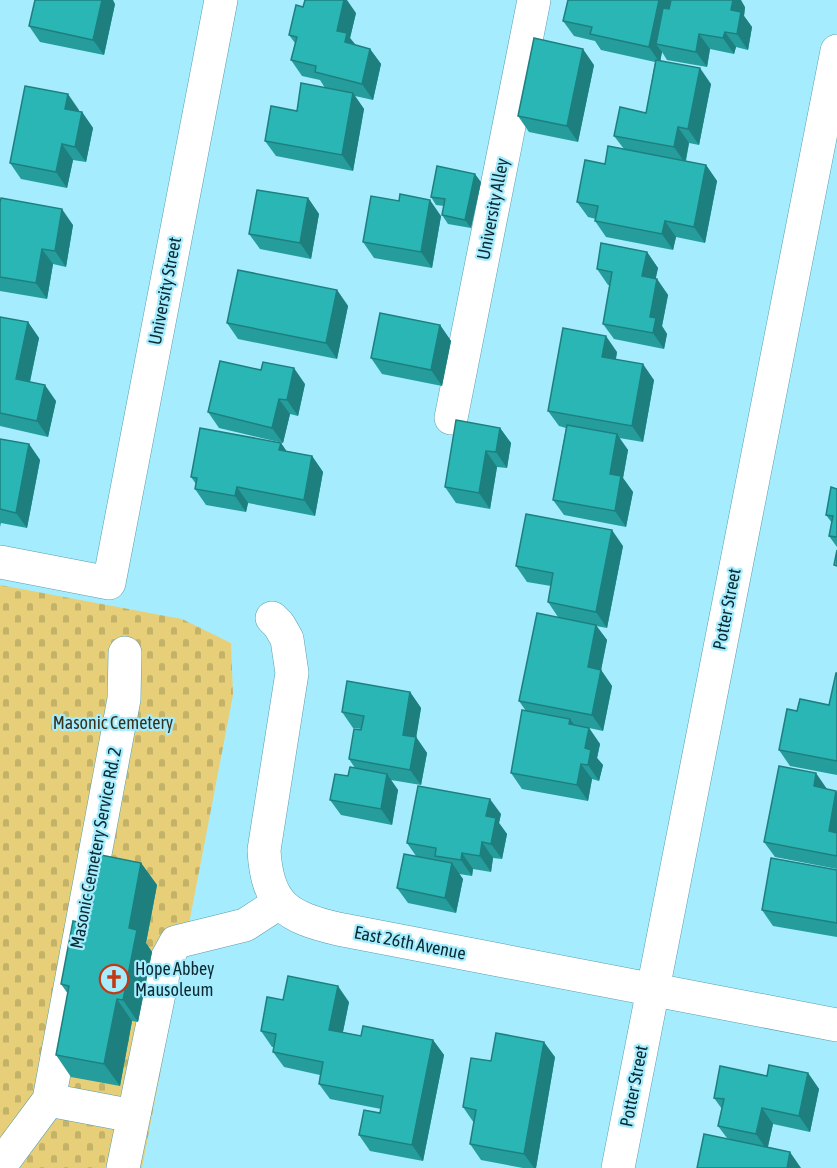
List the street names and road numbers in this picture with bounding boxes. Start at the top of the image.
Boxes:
street label: University Alley [472,156,513,262]
street label: University Street [144,235,185,347]
street label: Potter Street [708,566,745,652]
street label: Masonic Cemetery Service Rd. 2 [66,745,125,950]
street label: East 26th Avenue [353,921,468,964]
street label: Potter Street [615,1043,652,1129]

